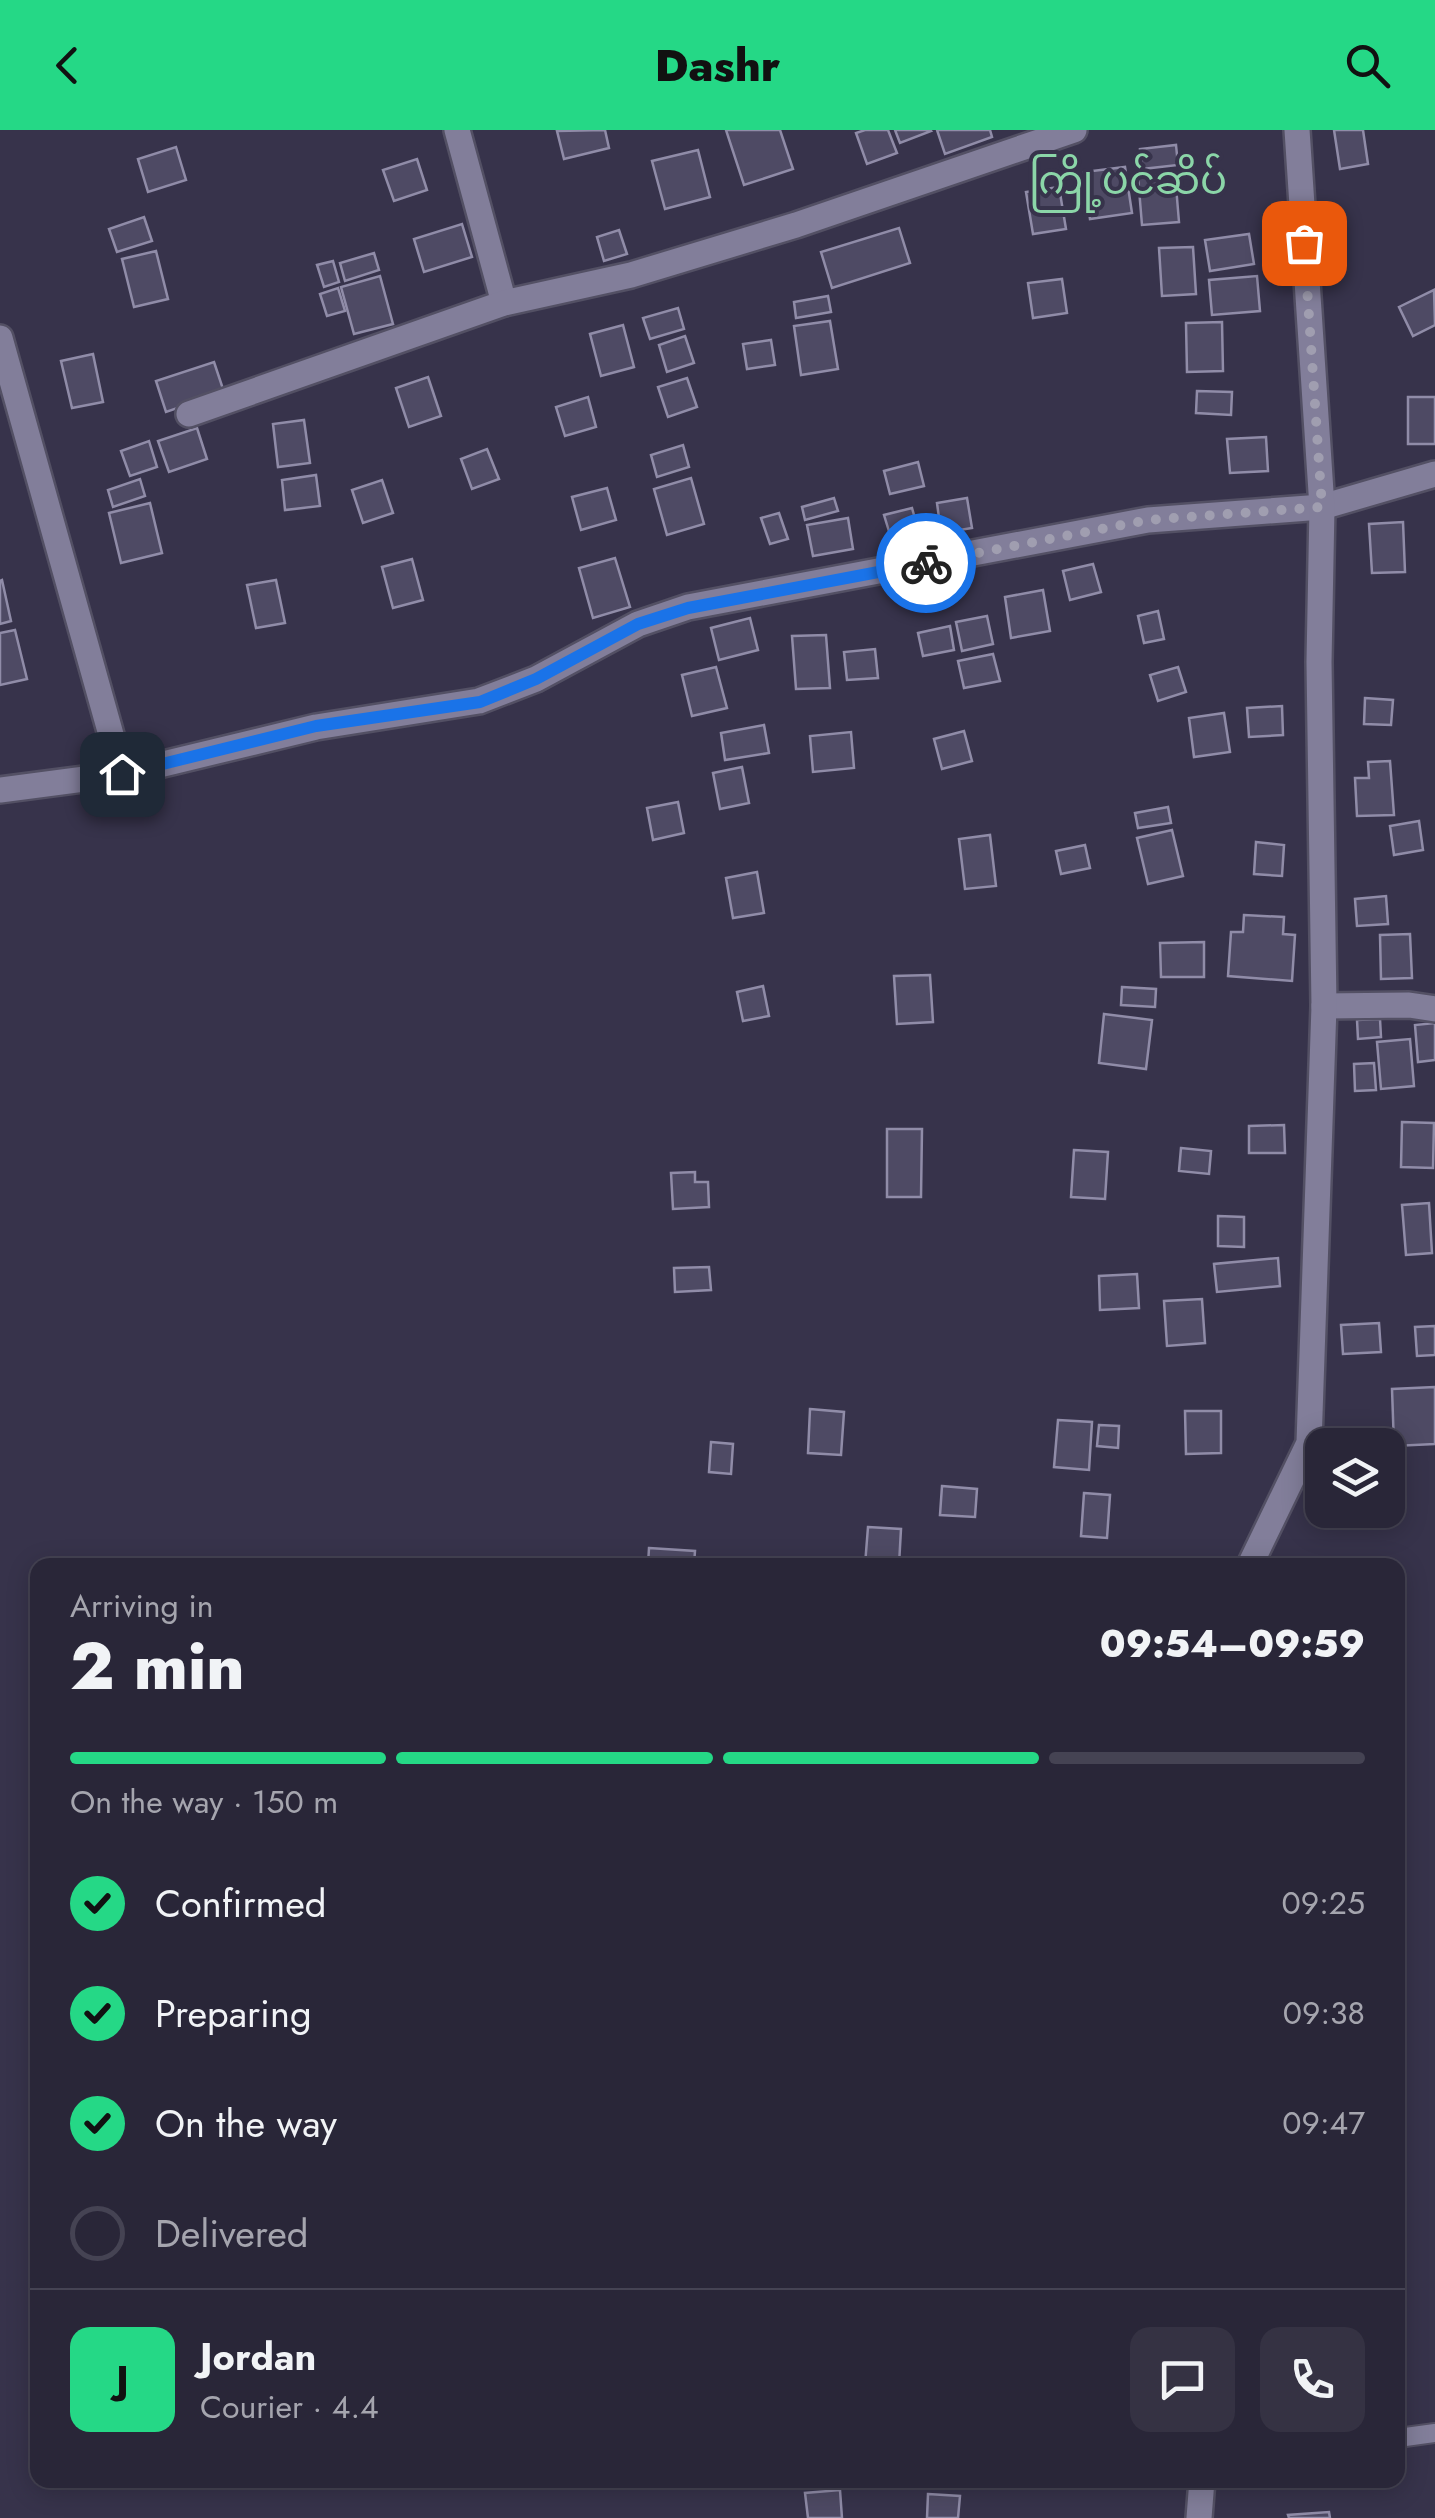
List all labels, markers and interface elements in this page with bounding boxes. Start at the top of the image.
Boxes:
text: Dashr [655,33,780,98]
icon: back [40,38,95,93]
icon: search [1340,38,1395,93]
district label: ကြို့ပင်ဆိပ် [1029,151,1227,213]
pin [1262,201,1347,286]
icon: bag [1277,216,1332,271]
courier [876,513,976,613]
icon: bike [899,536,954,591]
pin [80,732,165,817]
icon: home [95,747,150,802]
map controls [1305,1428,1405,1528]
button: layers [1305,1428,1405,1528]
text: Arriving in [70,1583,214,1629]
text: 09:54–09:59 [1100,1616,1365,1671]
text: 2 min [70,1619,245,1713]
text: On the way · 150 m [70,1779,338,1825]
icon: check [70,1876,125,1931]
text: Confirmed [155,1876,326,1931]
text: 09:25 [1282,1880,1365,1926]
icon: check [70,1986,125,2041]
text: Preparing [155,1986,312,2041]
text: 09:38 [1283,1990,1365,2036]
icon: check [70,2096,125,2151]
text: On the way [155,2096,337,2151]
text: 09:47 [1282,2100,1365,2146]
text: Delivered [155,2206,308,2261]
button: chat [1130,2327,1235,2432]
button: phone [1260,2327,1365,2432]
text: Jordan [200,2329,316,2384]
text: J [116,2352,129,2407]
text: Courier · 4.4 [200,2384,379,2430]

